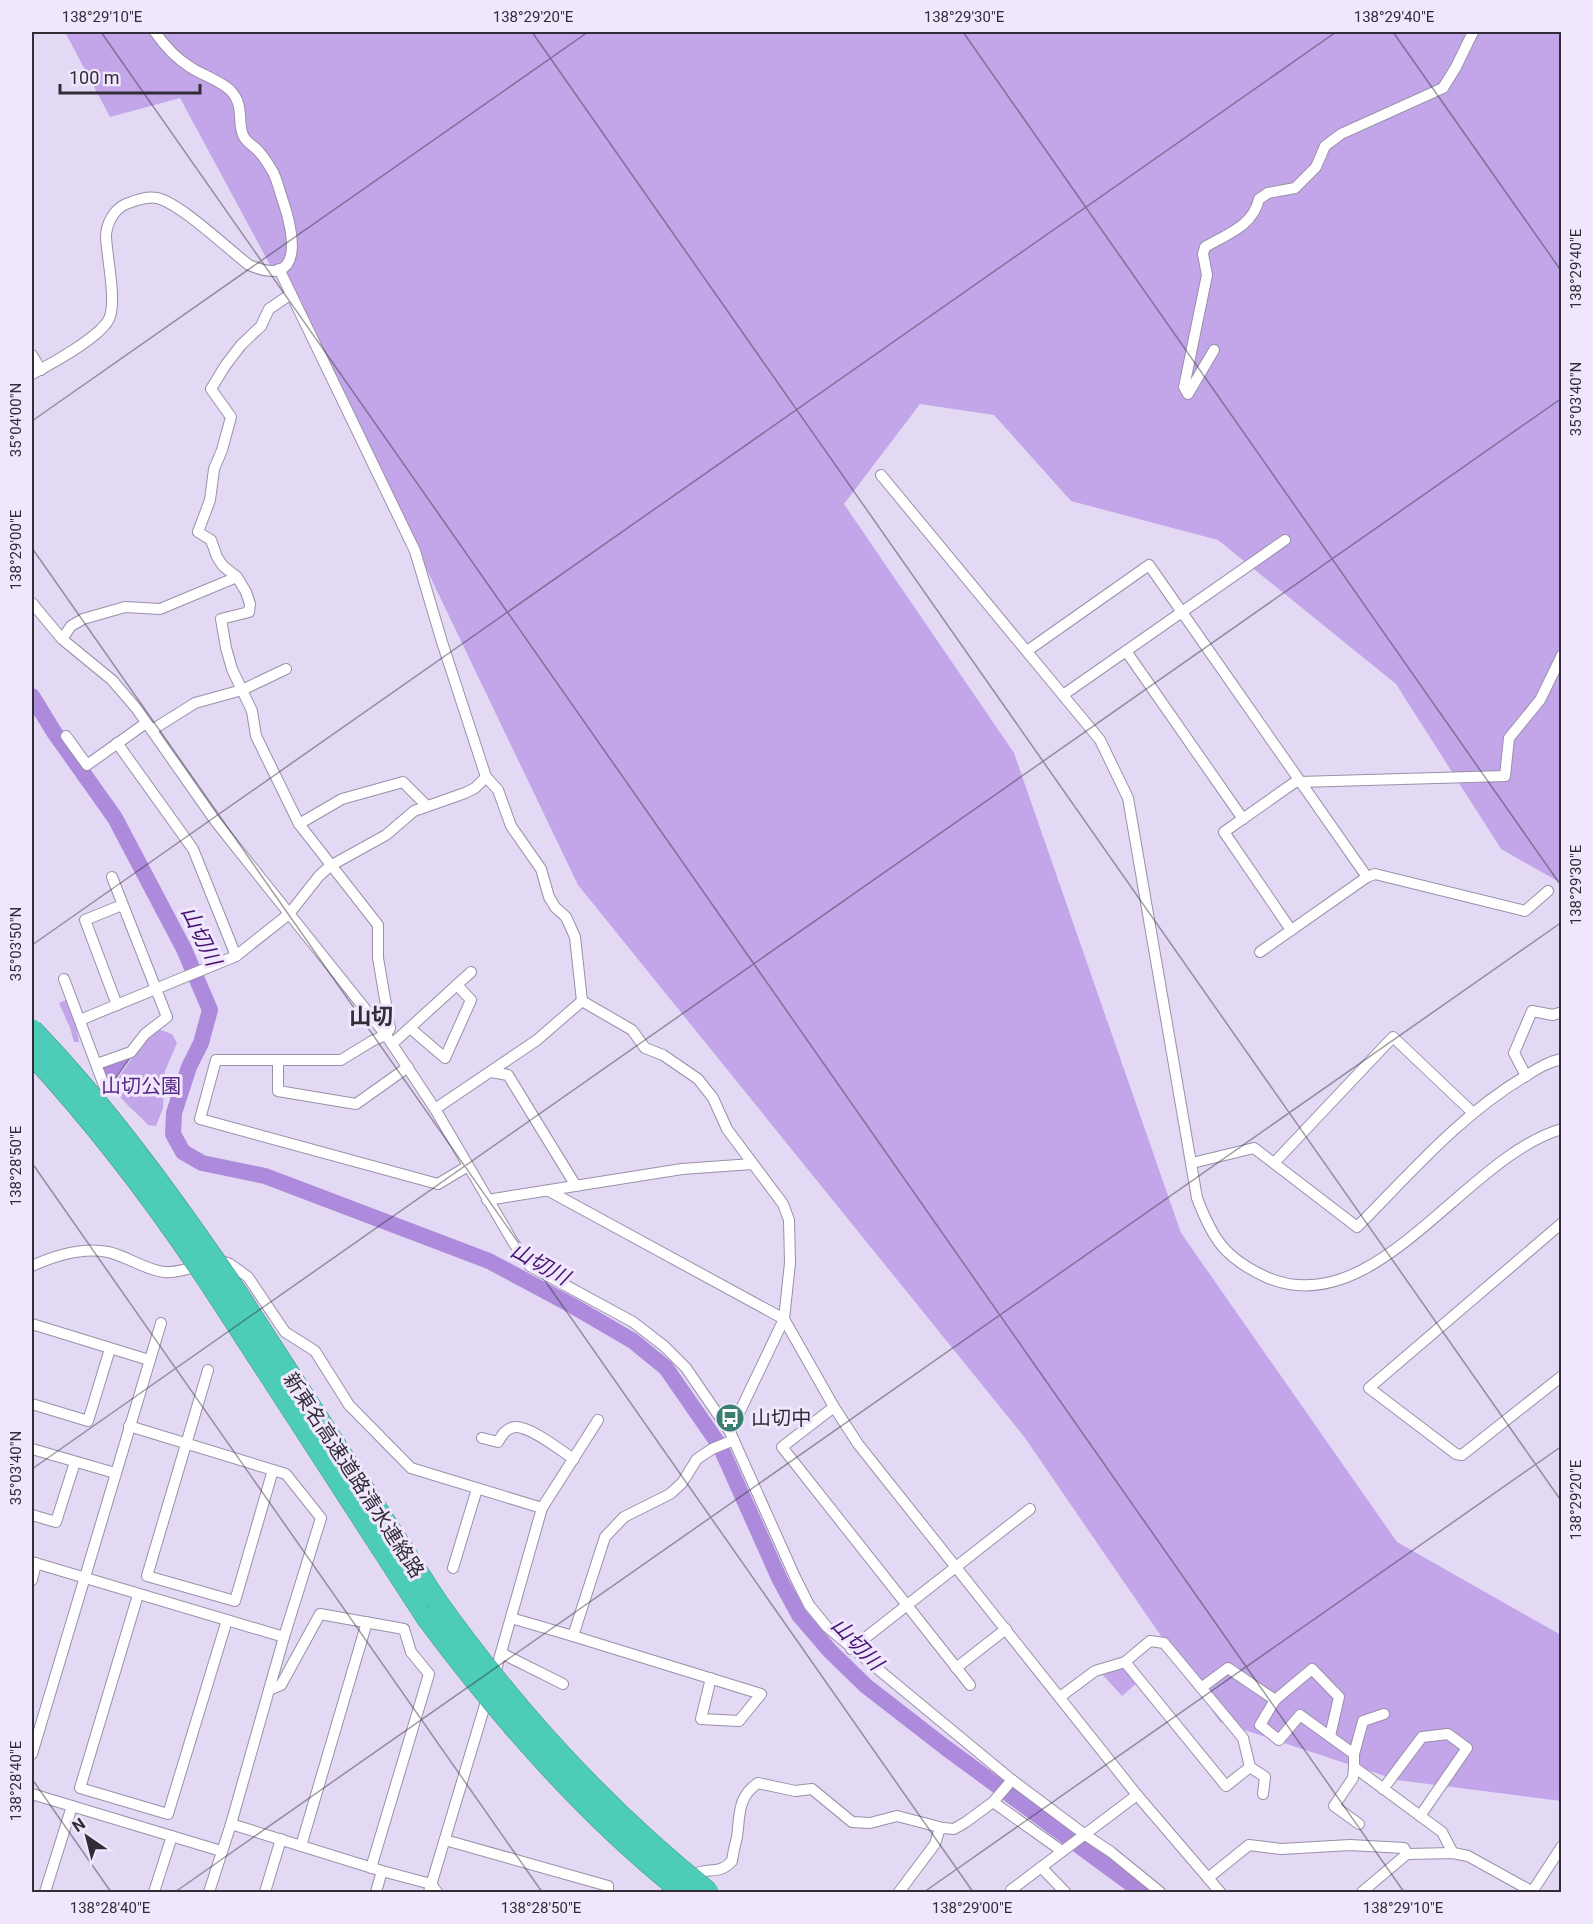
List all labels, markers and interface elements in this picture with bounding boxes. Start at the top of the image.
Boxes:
text: 138°29'10"E [62,8,143,26]
text: 138°29'20"E [493,8,574,26]
text: 138°29'30"E [924,8,1005,26]
text: 138°29'40"E [1354,8,1435,26]
scale bar [60,57,200,95]
text: 100 m [69,67,120,88]
text: 138°29'40"E [1567,228,1585,309]
text: 35°03'40"N [1567,362,1585,436]
text: 35°04'00"N [7,383,25,457]
text: 138°29'00"E [7,509,25,590]
text: 138°29'30"E [1567,844,1585,925]
water label: 山切川 [176,902,226,971]
text: 35°03'50"N [7,907,25,981]
district label: 山切 [349,1004,393,1029]
park label: 山切公園 [101,1074,181,1098]
text: 138°28'50"E [7,1125,25,1206]
water label: 山切川 [507,1238,575,1291]
street label: 新東名高速道路清水連絡路 [279,1368,429,1582]
bus stop icon: 山切中 [714,1402,746,1434]
place label: 山切中 [751,1406,811,1430]
text: 35°03'40"N [7,1431,25,1505]
text: 138°29'20"E [1567,1459,1585,1540]
water label: 山切川 [826,1613,889,1676]
text: 138°28'40"E [7,1740,25,1821]
north arrow [57,1807,117,1867]
text: N [69,1814,89,1836]
text: 138°28'40"E [70,1899,151,1917]
text: 138°28'50"E [501,1899,582,1917]
text: 138°29'00"E [932,1899,1013,1917]
text: 138°29'10"E [1363,1899,1444,1917]

